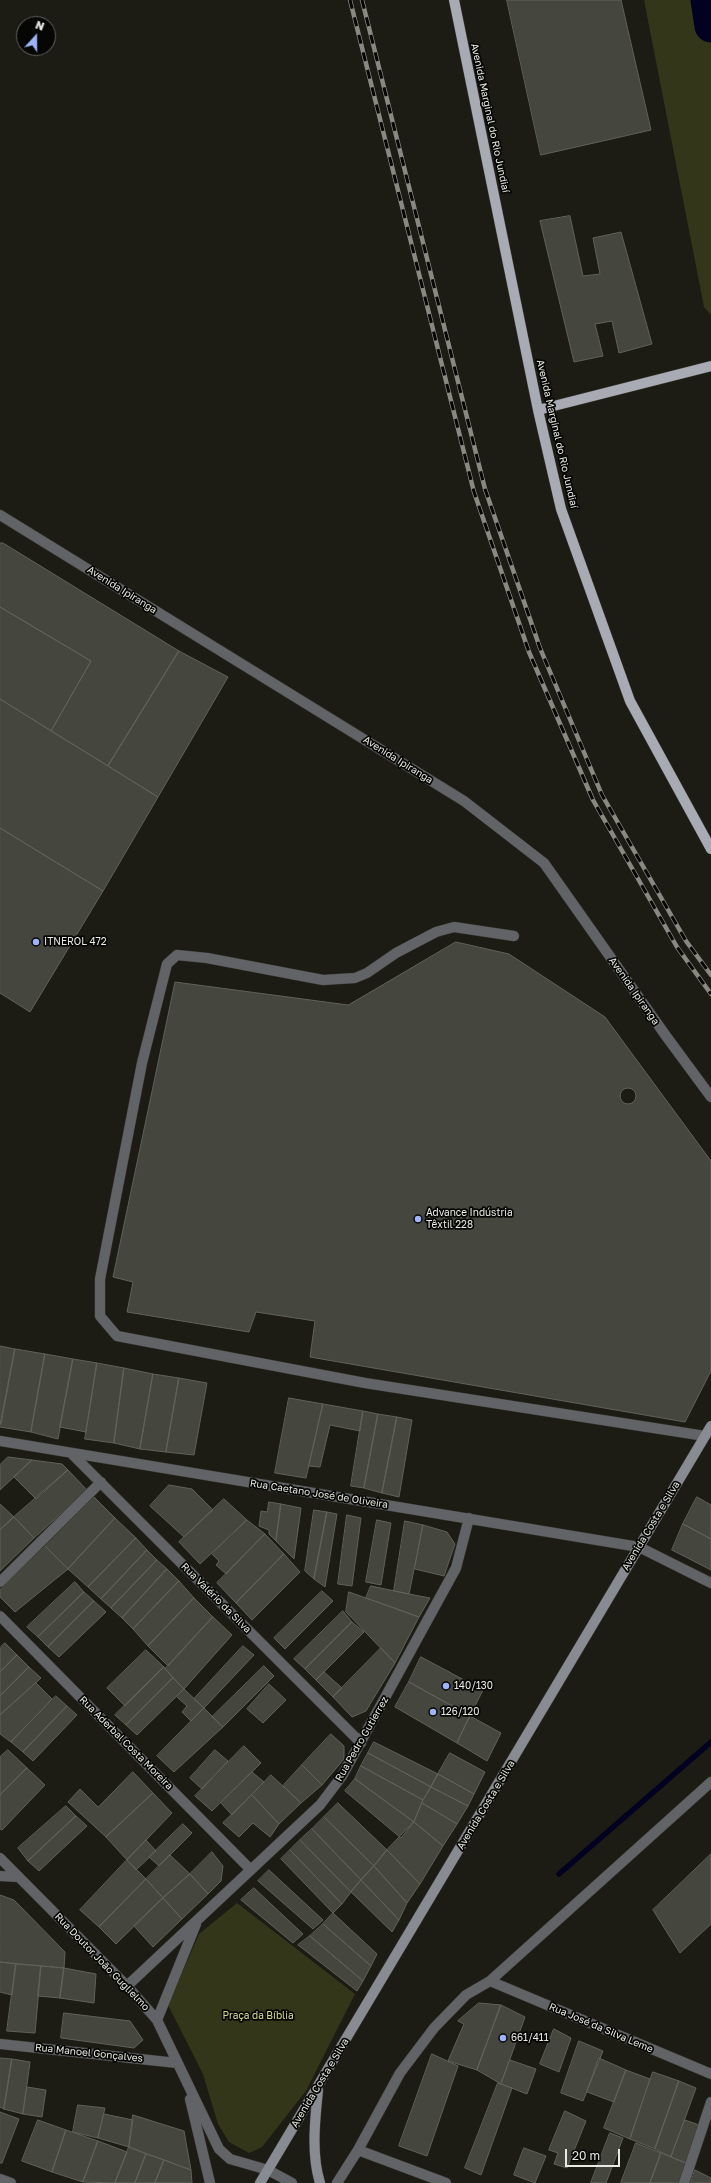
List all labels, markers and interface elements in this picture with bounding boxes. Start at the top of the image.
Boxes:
north arrow [16,16,56,56]
text: N [34,18,46,33]
street label: Avenida Marginal do Rio Jundiaí [468,42,512,194]
street label: Avenida Marginal do Rio Jundiaí [534,358,580,510]
street label: Avenida Ipiranga [85,564,159,616]
street label: Avenida Ipiranga [361,734,435,786]
place label: ITNEROL 472 [44,936,107,948]
marker: ITNEROL 472 [31,937,41,947]
street label: Avenida Ipiranga [606,955,662,1027]
place label: Advance Indústria Têxtil 228 [426,1207,513,1230]
marker: Advance Indústria Têxtil 228 [413,1214,423,1224]
street label: Rua Caetano José de Oliveira [249,1477,389,1511]
street label: Avenida Costa e Silva [620,1479,682,1573]
street label: Rua Valério da Silva [179,1561,253,1635]
place label: 140/130 [454,1680,493,1692]
marker: 140/130 [441,1681,451,1691]
street label: Rua Aderbal Costa Moreira [77,1694,175,1792]
street label: Rua Pedro Gutierrez [333,1695,391,1783]
place label: 126/120 [441,1706,479,1718]
marker: 126/120 [428,1707,438,1717]
street label: Avenida Costa e Silva [455,1758,517,1852]
street label: Rua Doutor João Guglielmo [52,1911,152,2013]
street label: Rua José da Silva Leme [547,2001,655,2055]
park label: Praça da Bíblia [222,2010,294,2022]
place label: 661/411 [511,2032,549,2044]
marker: 661/411 [498,2033,508,2043]
street label: Avenida Costa e Silva [289,2036,351,2130]
street label: Rua Manoel Gonçalves [34,2041,144,2065]
scale bar [567,2141,622,2167]
text: 20 m [572,2148,600,2163]

